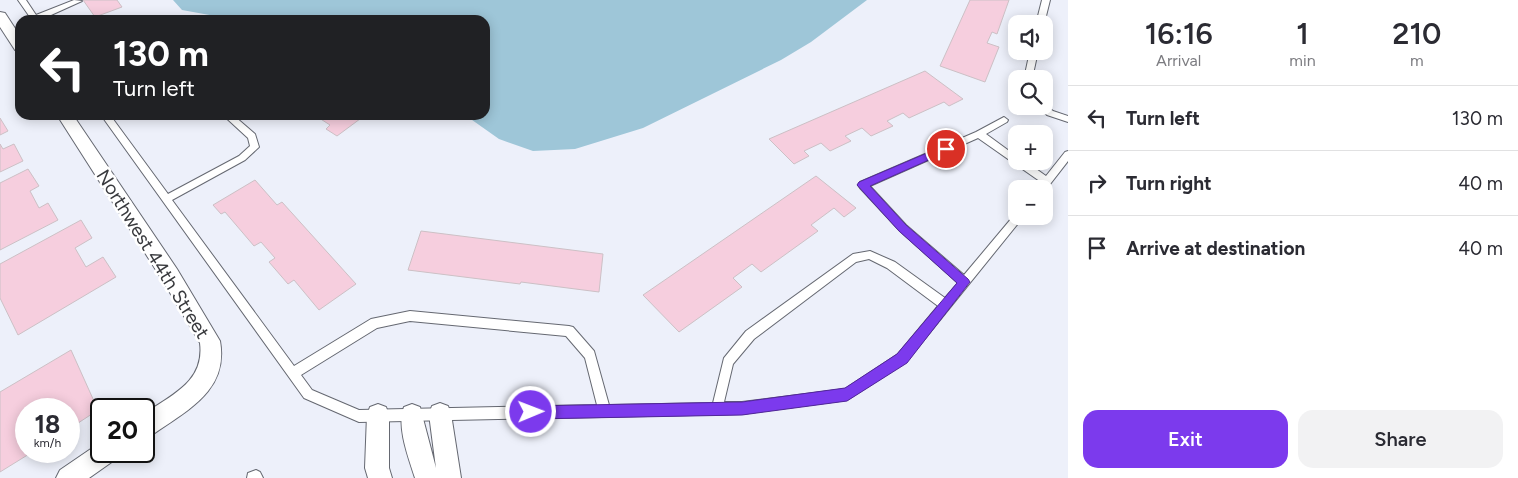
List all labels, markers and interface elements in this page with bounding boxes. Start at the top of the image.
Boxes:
map controls [1008,15,1053,225]
button: sound [1008,15,1053,60]
text: 16:16 [1145,15,1213,52]
text: 1 [1296,15,1309,52]
text: 210 [1392,15,1441,52]
text: 130 m [113,33,209,75]
icon: left [30,35,95,100]
text: Arrival [1156,51,1201,70]
text: min [1289,51,1316,70]
text: m [1410,51,1424,70]
button: search [1008,70,1053,115]
text: Turn left [113,75,195,102]
icon: left [1083,104,1111,132]
text: Turn left [1126,107,1200,130]
text: 130 m [1452,107,1503,130]
button: + [1008,125,1053,170]
pin [925,128,967,170]
icon: arrive [932,135,960,163]
street label: Northwest 44th Street [92,165,214,343]
icon: right [1083,169,1111,197]
text: Turn right [1126,172,1212,195]
text: 40 m [1458,172,1503,195]
button: − [1008,180,1053,225]
icon: arrive [1083,234,1111,262]
text: Arrive at destination [1126,237,1305,260]
text: 40 m [1458,237,1503,260]
position arrow [504,385,556,437]
speed limit sign: 20 [90,398,155,463]
text: 18 [35,409,60,439]
button: Exit [1083,410,1288,468]
button: Share [1298,410,1503,468]
text: km/h [34,436,61,450]

